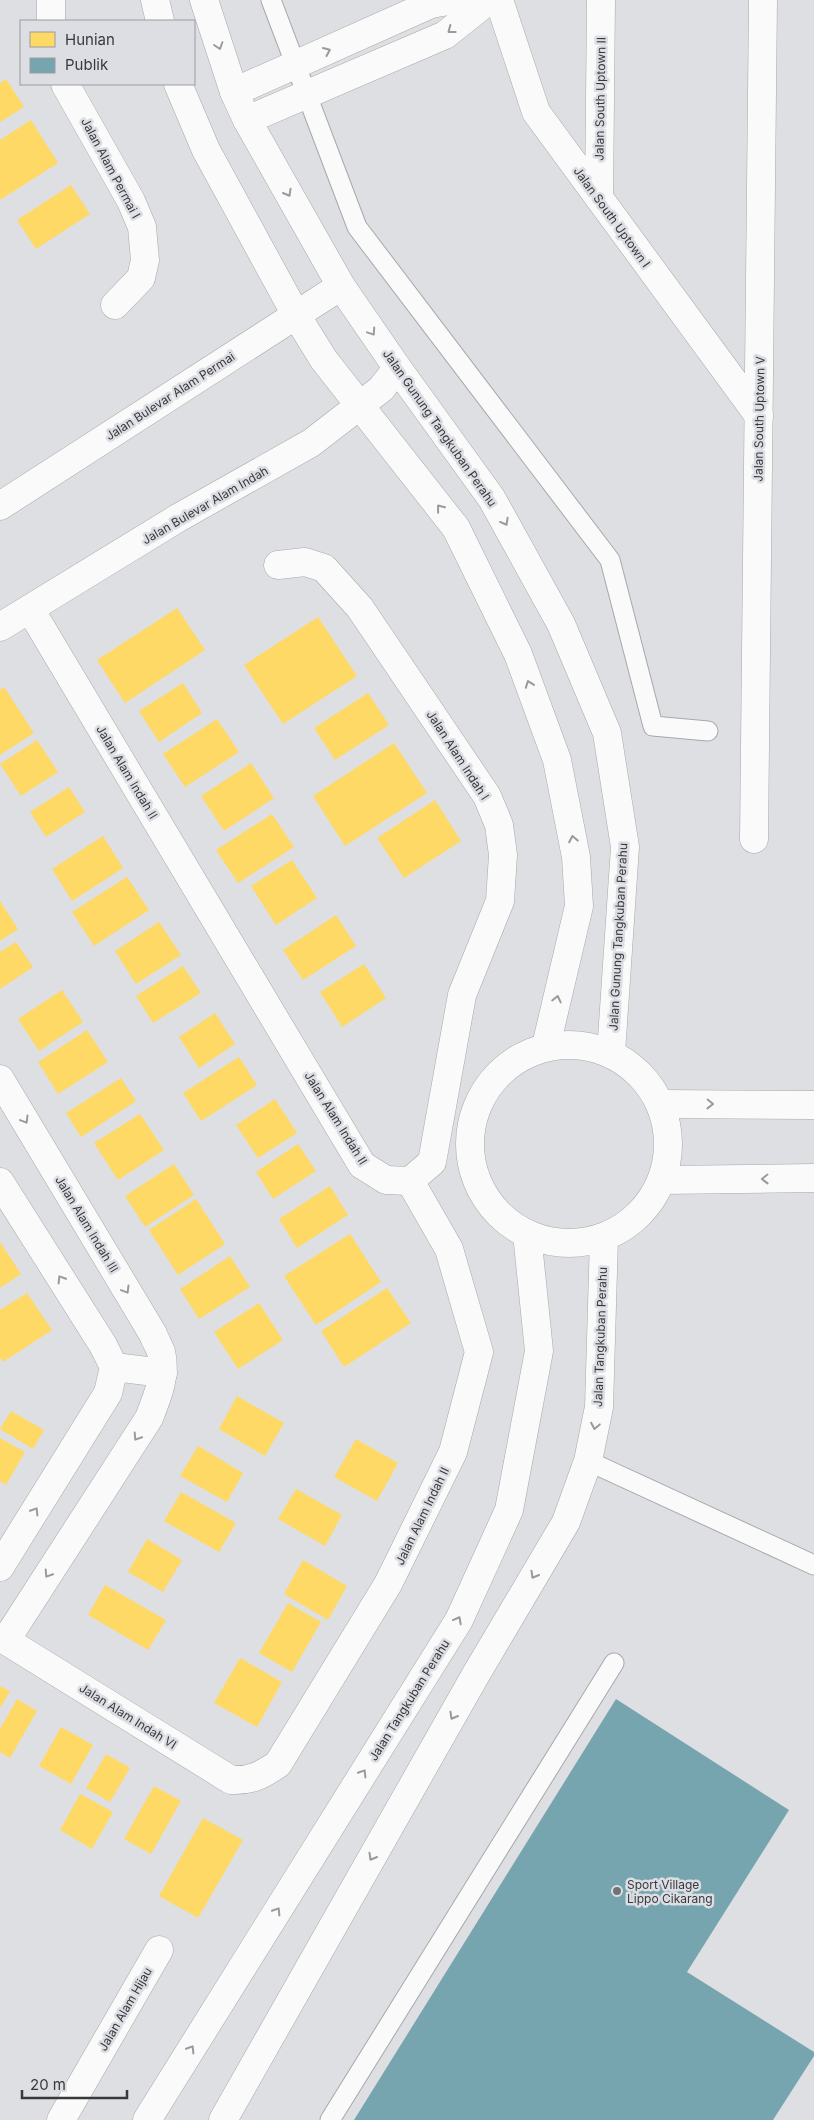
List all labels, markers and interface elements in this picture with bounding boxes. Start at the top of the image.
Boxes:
legend [20,20,195,85]
one-way arrow [448,25,457,33]
text: Hunian [65,30,115,49]
street label: Jalan South Uptown II [591,37,609,161]
one-way arrow [213,42,223,50]
one-way arrow [322,46,331,57]
text: Publik [65,55,109,74]
street label: Jalan Alam Permai I [78,115,144,221]
street label: Jalan South Uptown I [570,164,654,270]
one-way arrow [282,187,292,196]
one-way arrow [366,326,375,336]
street label: Jalan Gunung Tangkuban Perahu [380,347,500,509]
street label: Jalan Bulevar Alam Permai [103,349,237,443]
street label: Jalan South Uptown V [750,356,768,482]
street label: Jalan Bulevar Alam Indah [139,463,271,547]
one-way arrow [438,505,446,514]
one-way arrow [499,517,509,526]
one-way arrow [525,680,535,688]
street label: Jalan Alam Indah I [423,707,493,803]
street label: Jalan Alam Indah II [93,722,161,822]
one-way arrow [568,835,579,844]
street label: Jalan Gunung Tangkuban Perahu [606,843,630,1031]
one-way arrow [551,994,562,1003]
street label: Jalan Alam Indah II [301,1069,371,1167]
one-way arrow [706,1099,714,1110]
one-way arrow [19,1115,29,1124]
street label: Jalan Alam Indah III [52,1173,122,1275]
one-way arrow [761,1174,769,1184]
street label: Jalan Tangkuban Perahu [590,1267,610,1407]
one-way arrow [58,1276,68,1285]
one-way arrow [120,1284,130,1293]
one-way arrow [590,1422,601,1431]
one-way arrow [133,1432,143,1441]
street label: Jalan Alam Indah II [392,1465,452,1567]
one-way arrow [29,1507,38,1516]
one-way arrow [45,1569,55,1578]
one-way arrow [531,1570,541,1579]
one-way arrow [452,1616,462,1625]
street label: Jalan Tangkuban Perahu [366,1637,452,1763]
street label: Jalan Alam Indah VI [77,1680,179,1752]
one-way arrow [449,1711,459,1720]
one-way arrow [357,1770,367,1779]
one-way arrow [369,1852,379,1861]
place label: Sport Village Lippo Cikarang [627,1877,713,1906]
marker: Sport Village Lippo Cikarang [611,1885,623,1897]
one-way arrow [271,1907,281,1916]
street label: Jalan Alam Hijau [95,1965,155,2053]
one-way arrow [185,2045,195,2054]
scale bar [22,2068,128,2100]
text: 20 m [30,2075,66,2094]

